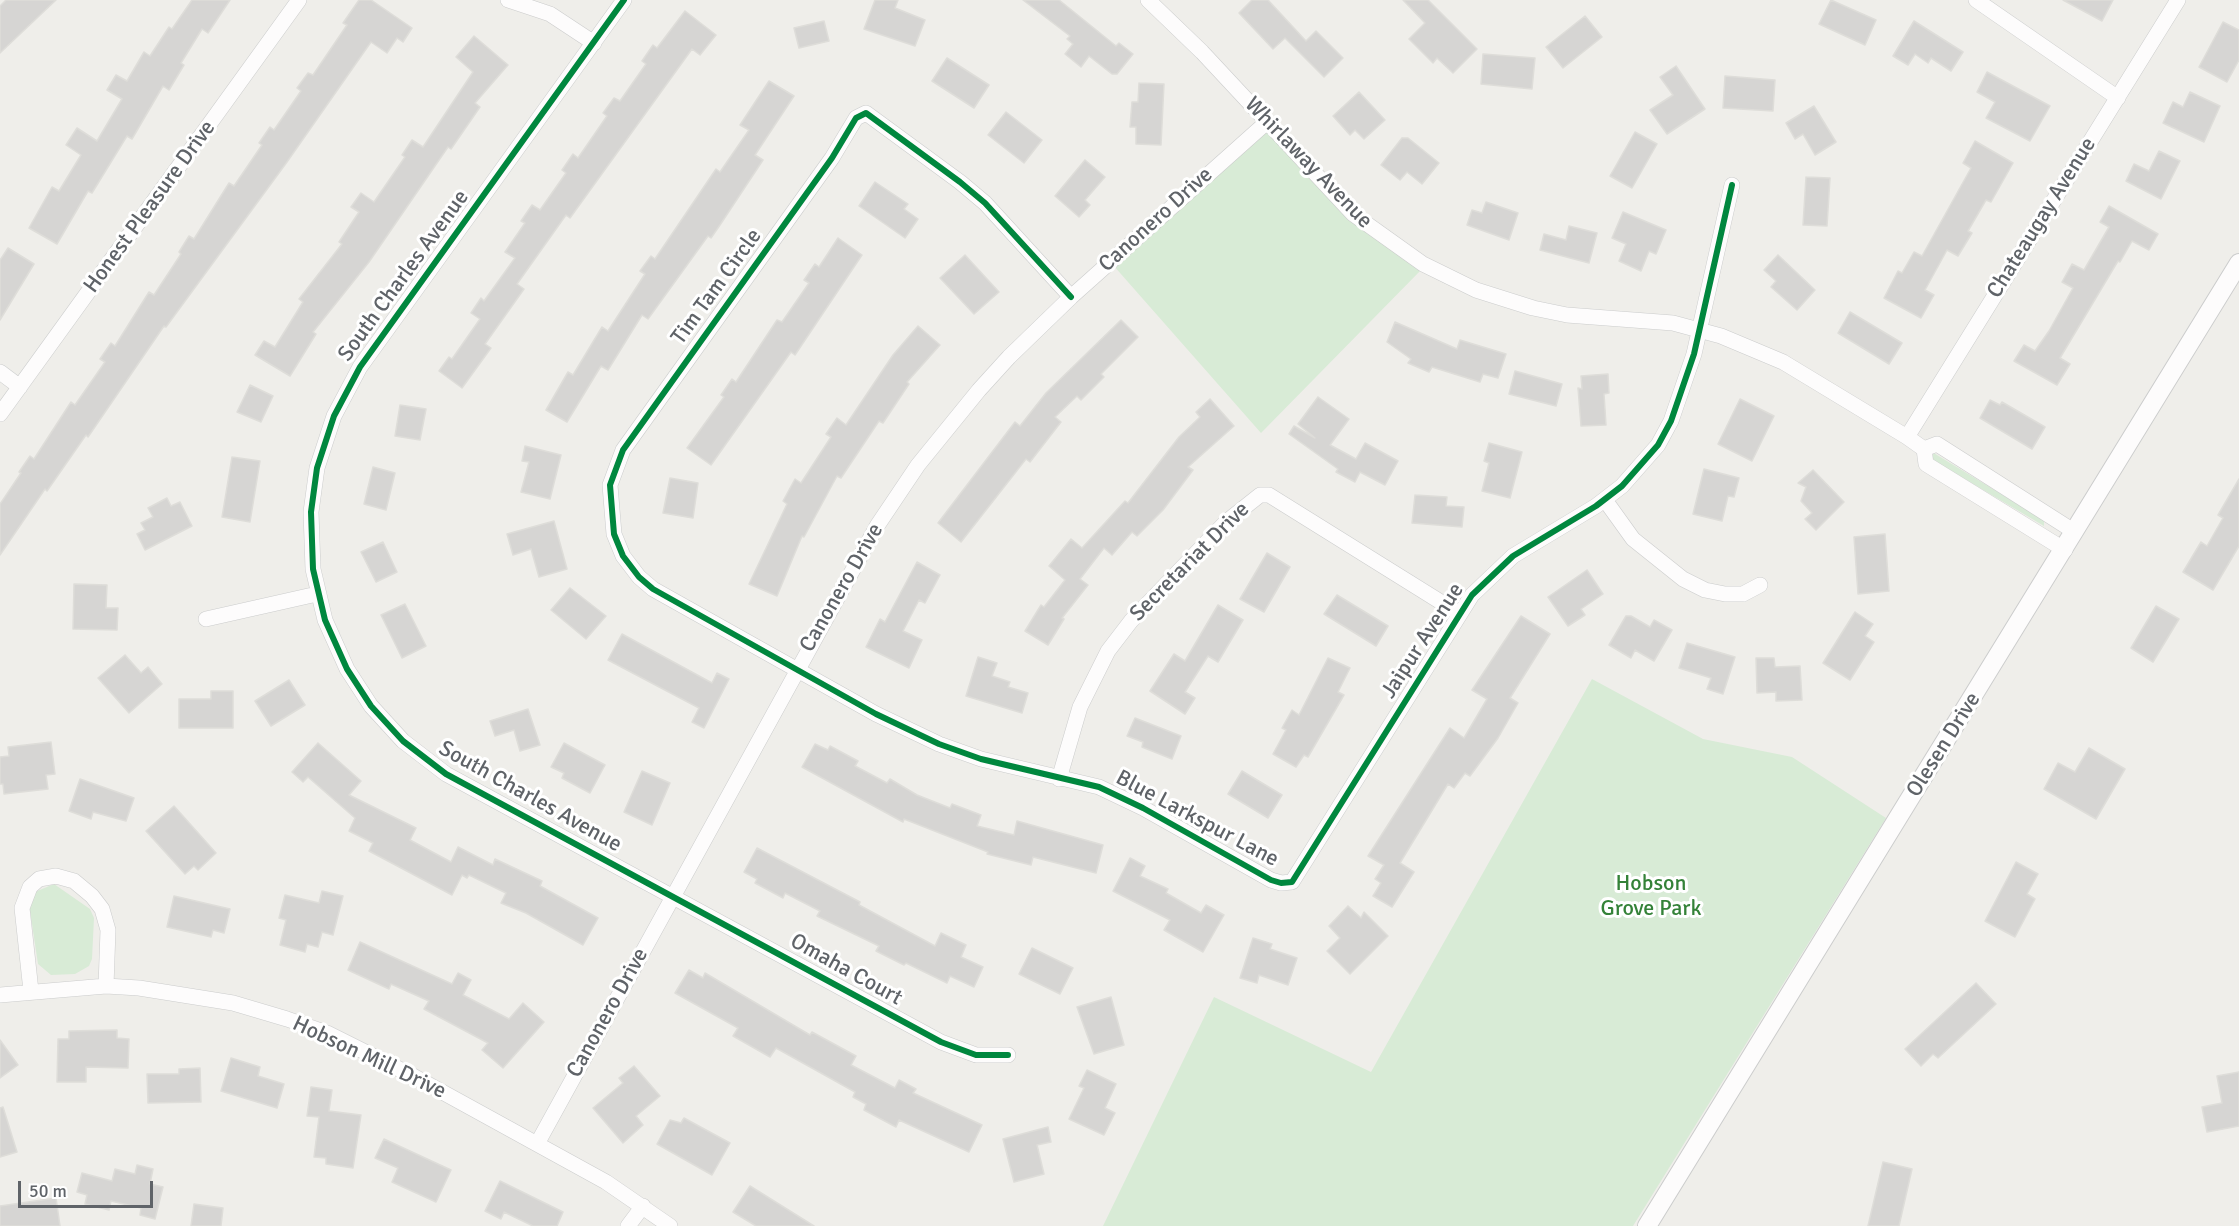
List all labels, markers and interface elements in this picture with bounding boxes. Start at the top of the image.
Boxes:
street label: Whirlaway Avenue [1239,92,1377,234]
street label: Honest Pleasure Drive [79,116,221,298]
street label: Chateaugay Avenue [1982,133,2102,303]
street label: Canonero Drive [1094,162,1218,278]
street label: South Charles Avenue [333,185,475,367]
street label: Tim Tam Circle [666,224,768,350]
street label: Secretariat Drive [1125,497,1255,627]
street label: Canonero Drive [795,519,889,657]
street label: Jaipur Avenue [1376,579,1470,703]
street label: Olesen Drive [1901,688,1987,802]
street label: South Charles Avenue [434,736,626,858]
street label: Blue Larkspur Lane [1111,765,1283,873]
park label: Hobson Grove Park [1601,871,1701,922]
street label: Omaha Court [785,928,907,1012]
street label: Canonero Drive [562,944,654,1082]
street label: Hobson Mill Drive [288,1011,450,1105]
scale bar [21,1169,156,1207]
text: 50 m [29,1180,67,1202]

